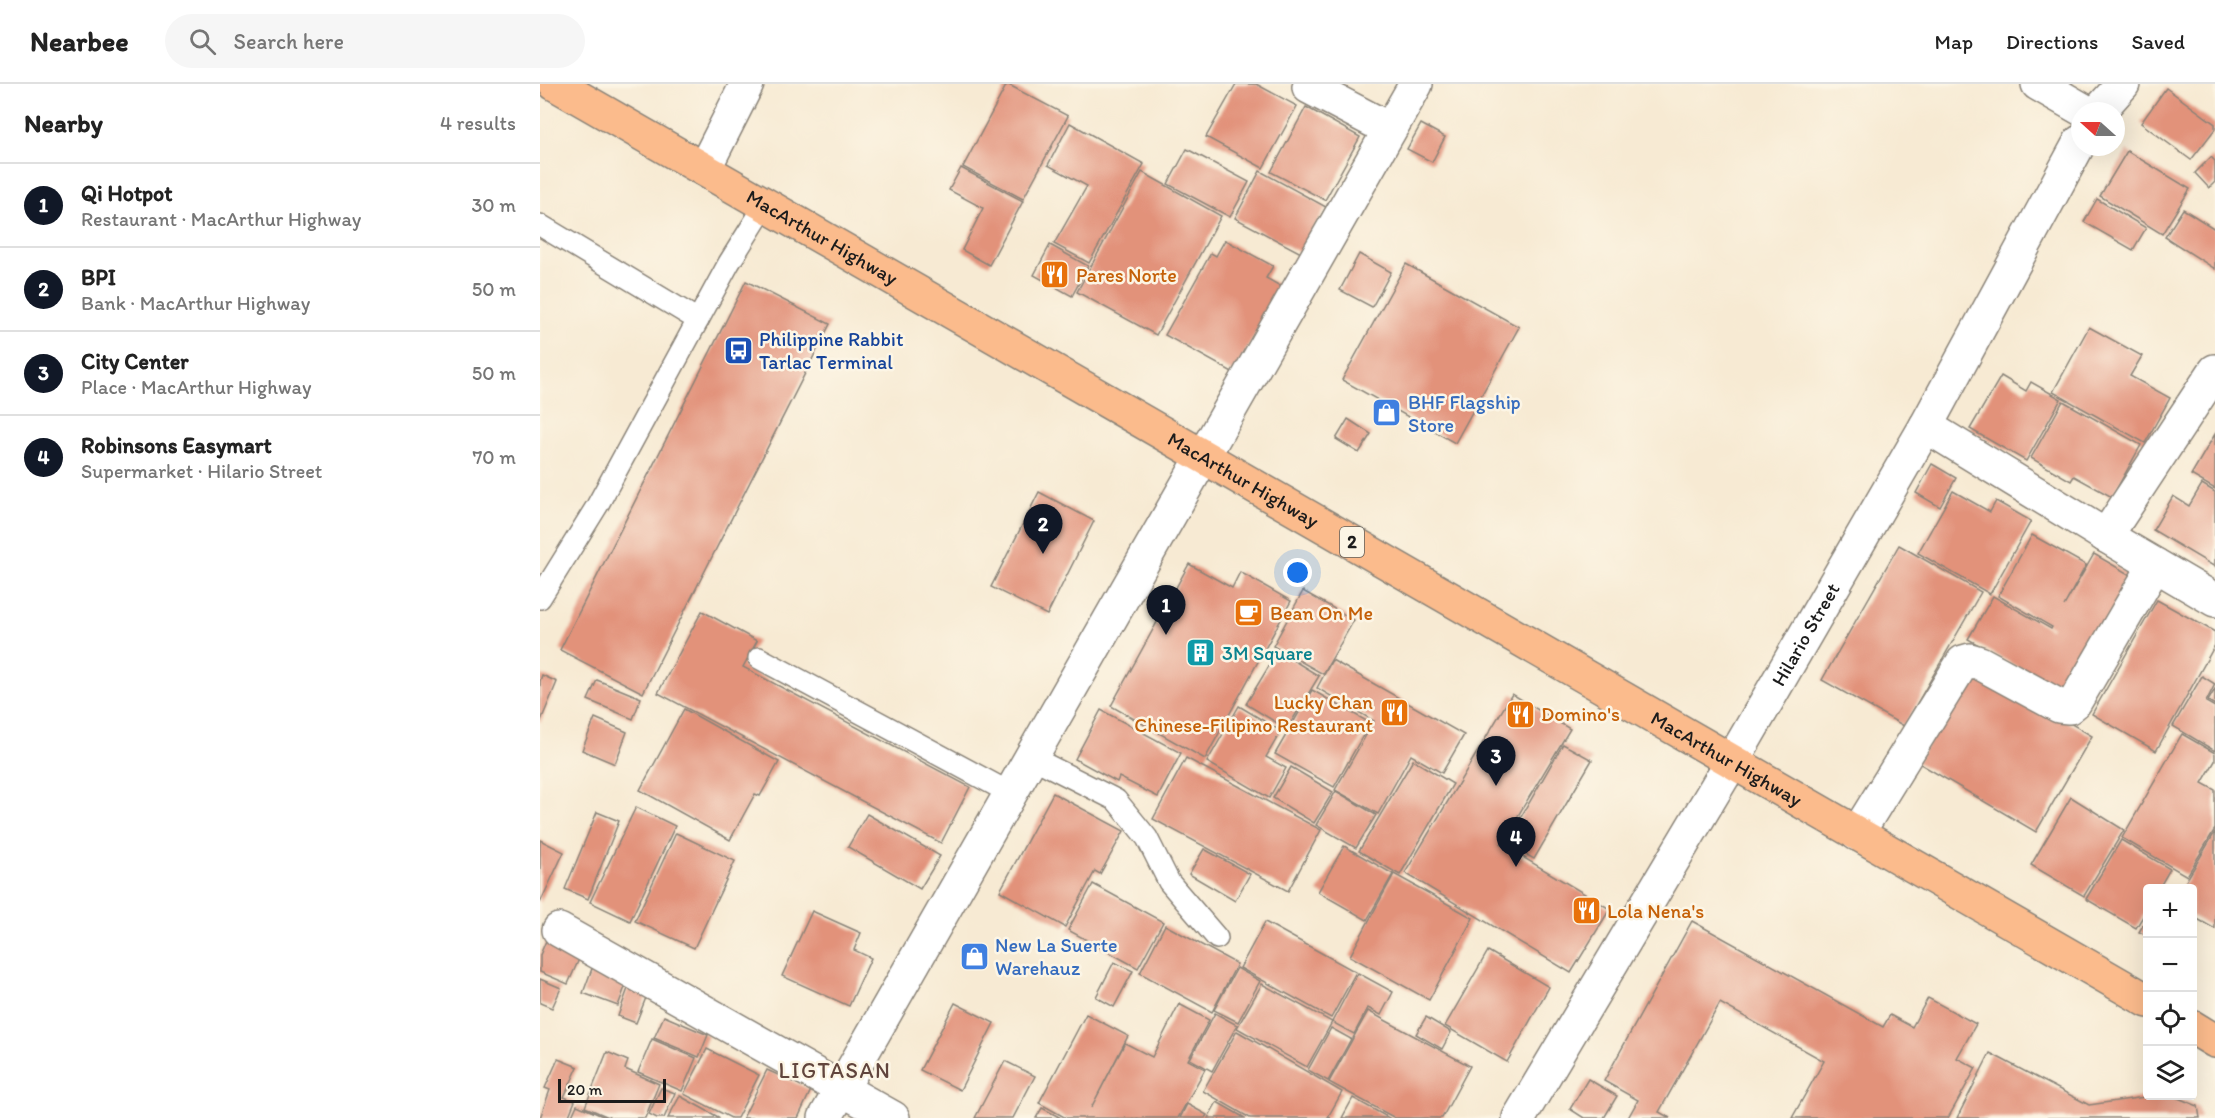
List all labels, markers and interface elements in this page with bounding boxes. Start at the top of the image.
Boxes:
search box [165,14,585,68]
text: Nearbee [30,24,129,58]
icon: search [186,25,219,58]
text: Search here [234,28,344,55]
text: Map [1935,29,1973,54]
text: Directions [2006,29,2098,54]
text: Saved [2131,29,2185,54]
north arrow [2071,102,2125,156]
text: Nearby [24,107,103,139]
text: 4 results [440,111,516,135]
text: Qi Hotpot [81,180,173,207]
street label: MacArthur Highway [742,184,903,290]
text: 1 [39,193,48,217]
text: 30 m [471,193,516,217]
text: Restaurant · MacArthur Highway [81,207,361,231]
restaurant icon: Pares Norte [1039,259,1071,291]
place label: Pares Norte [1076,263,1177,287]
text: BPI [81,264,116,291]
text: 2 [38,277,49,301]
text: 50 m [472,277,516,301]
text: Bank · MacArthur Highway [81,291,310,315]
place label: Philippine Rabbit Tarlac Terminal [759,327,904,374]
bus stop icon: Philippine Rabbit Tarlac Terminal [722,334,754,366]
text: City Center [81,348,189,375]
text: 3 [38,361,49,385]
text: 50 m [472,361,516,385]
text: Place · MacArthur Highway [81,375,311,399]
place label: BHF Flagship Store [1408,390,1521,437]
shop icon: BHF Flagship Store [1371,397,1403,429]
street label: MacArthur Highway [1163,427,1324,533]
text: Robinsons Easymart [81,432,272,459]
text: 4 [37,445,50,469]
text: 70 m [472,445,516,469]
text: Supermarket · Hilario Street [81,459,322,483]
pin: 2 [1024,504,1062,554]
road number: 2 [1340,527,1364,557]
your location [1283,558,1312,587]
street label: Hilario Street [1766,578,1845,690]
pin: 1 [1146,586,1186,635]
cafe icon: Bean On Me [1233,597,1265,629]
place label: Bean On Me [1270,601,1373,625]
building icon: 3M Square [1185,637,1217,669]
place label: 3M Square [1222,641,1313,665]
place label: Lucky Chan Chinese-Filipino Restaurant [1134,690,1374,737]
restaurant icon: Lucky Chan Chinese-Filipino Restaurant [1378,697,1410,729]
restaurant icon: Domino's [1504,698,1536,730]
place label: Domino's [1541,702,1620,726]
street label: MacArthur Highway [1647,706,1807,812]
pin: 3 [1476,736,1516,786]
pin: 4 [1496,818,1536,867]
map controls [2143,884,2197,1100]
button: + [2143,884,2197,938]
restaurant icon: Lola Nena's [1570,895,1602,927]
place label: Lola Nena's [1607,899,1704,923]
place label: New La Suerte Warehauz [995,933,1117,980]
button: − [2143,938,2197,992]
shop icon: New La Suerte Warehauz [958,940,990,972]
button: locate [2143,992,2197,1046]
button: layers [2143,1046,2197,1100]
district label: LIGTASAN [779,1057,891,1084]
scale bar [558,1076,666,1104]
text: 20 m [567,1080,602,1099]

